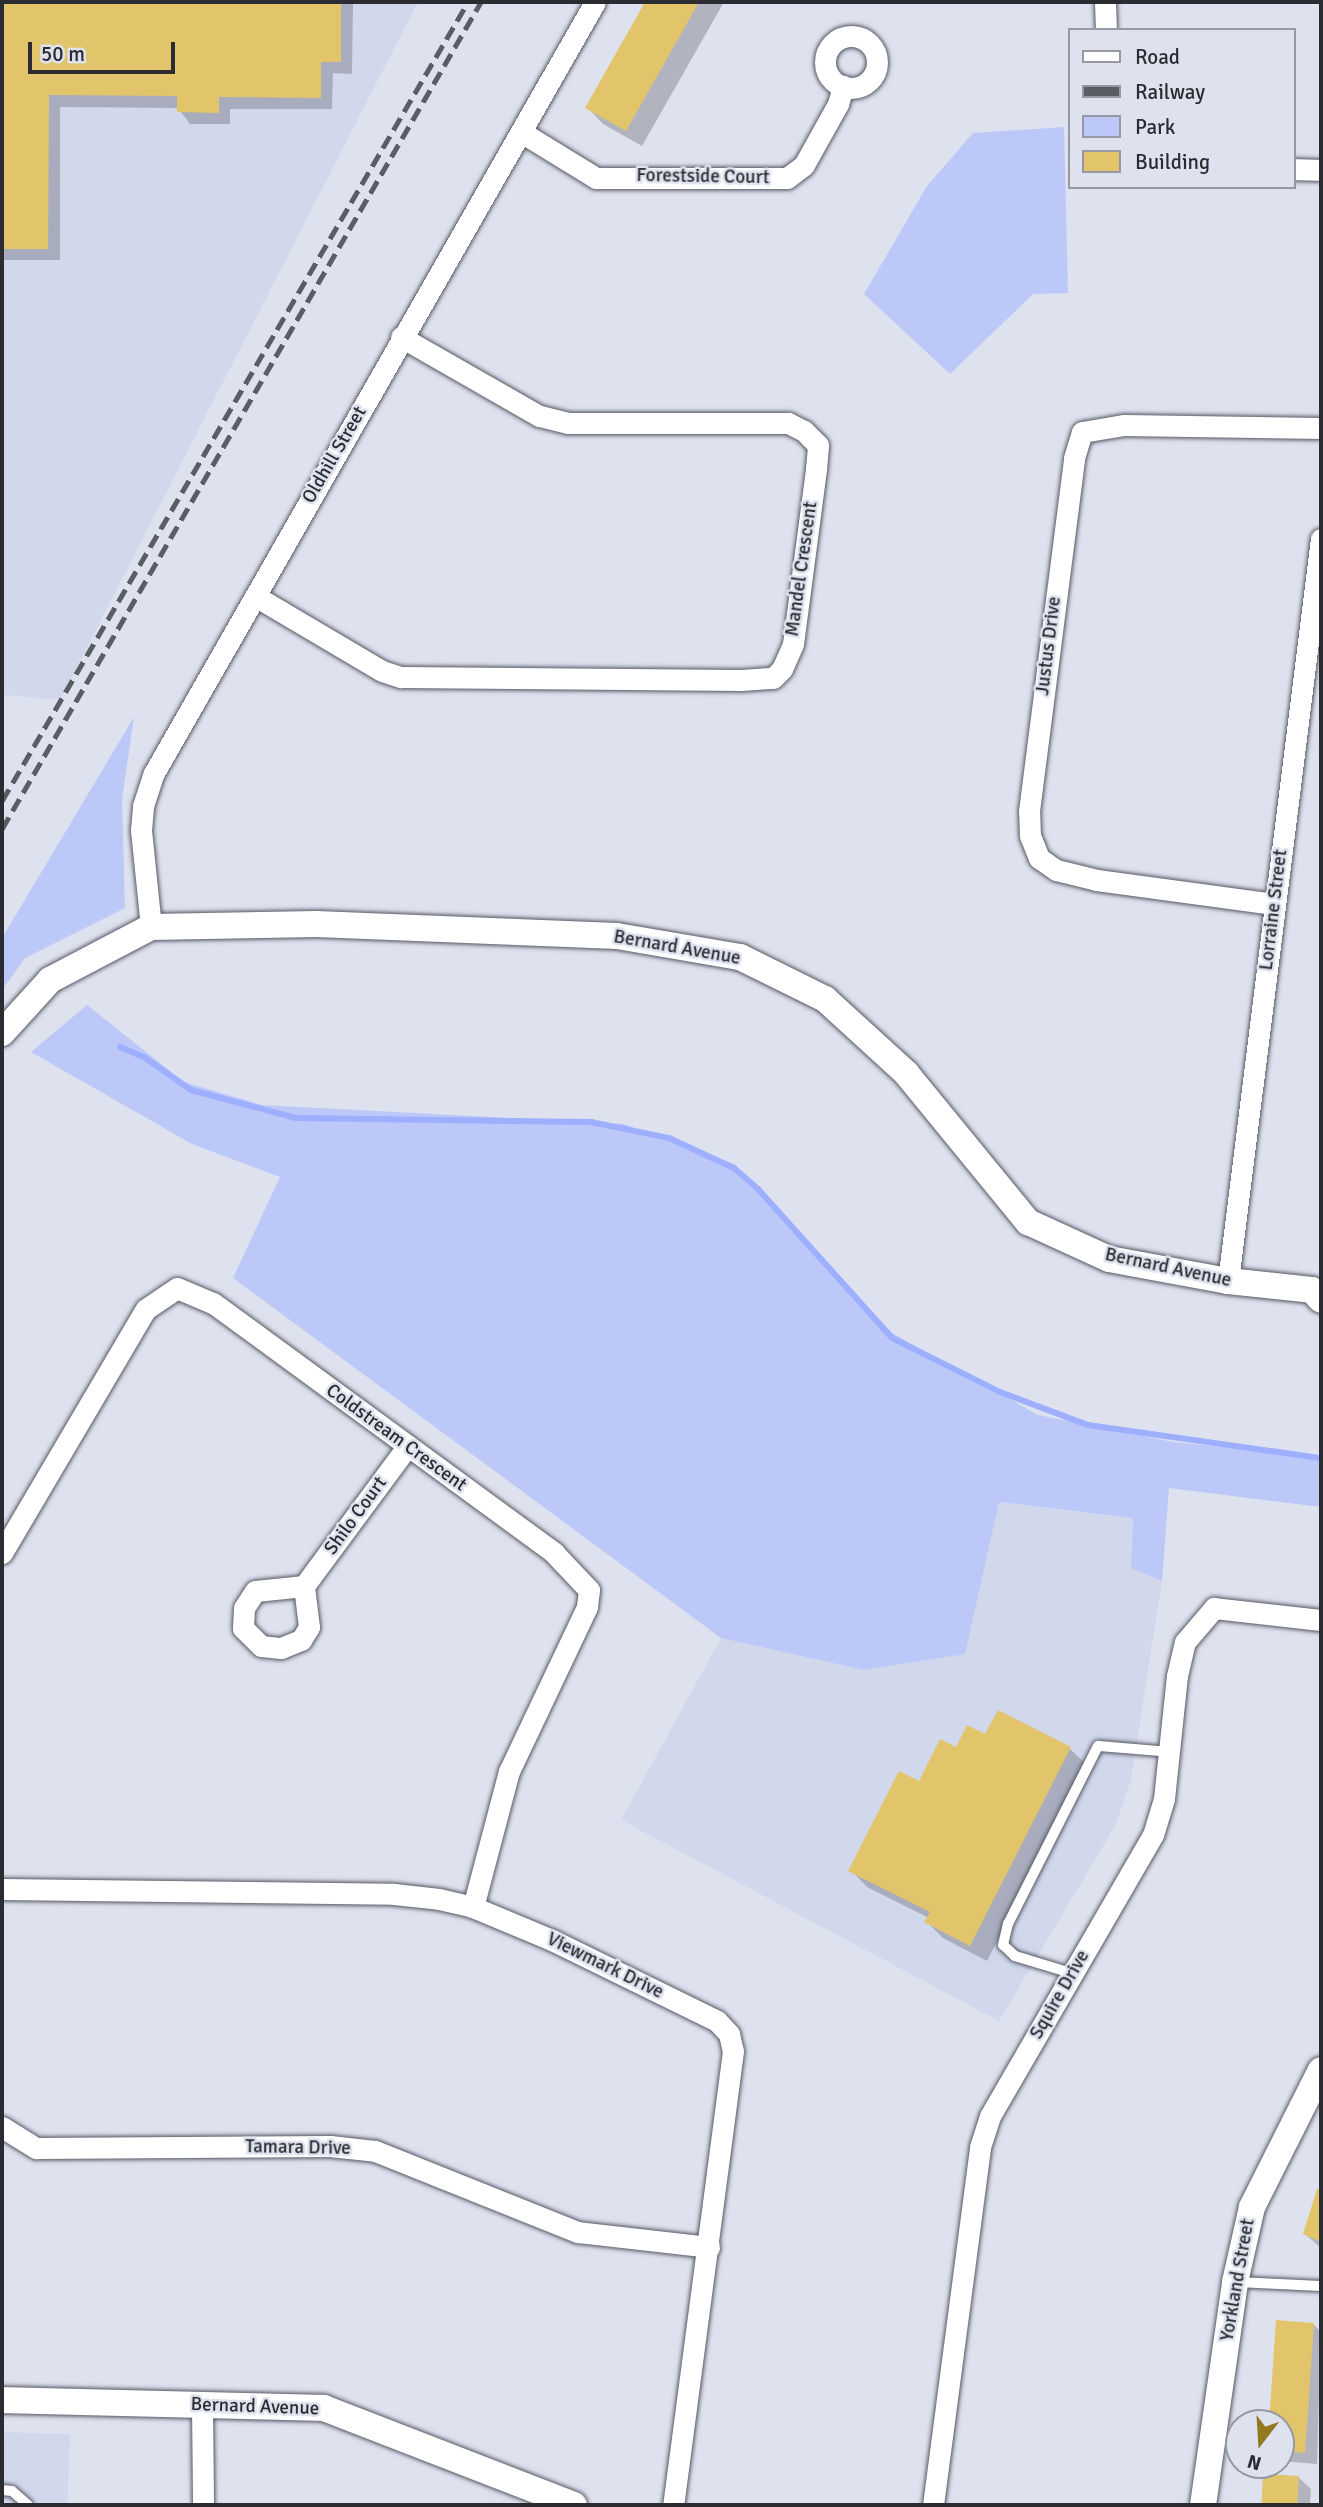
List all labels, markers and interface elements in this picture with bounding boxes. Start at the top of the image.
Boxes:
scale bar [32,28,178,72]
legend [1068,28,1295,189]
text: 50 m [41,41,85,67]
text: Road [1135,44,1180,70]
text: Railway [1135,79,1205,105]
text: Park [1135,114,1175,140]
text: Building [1135,149,1210,175]
street label: Forestside Court [636,164,770,190]
street label: Oldhill Street [298,402,372,508]
street label: Mandel Crescent [781,500,823,638]
street label: Justus Drive [1032,595,1066,697]
street label: Lorraine Street [1255,848,1293,972]
street label: Bernard Avenue [612,926,742,970]
street label: Bernard Avenue [1103,1243,1233,1293]
street label: Coldstream Crescent [321,1379,471,1497]
street label: Shilo Court [320,1472,392,1560]
street label: Viewmark Drive [543,1928,667,2004]
street label: Squire Drive [1025,1946,1095,2044]
street label: Tamara Drive [245,2136,351,2160]
street label: Yorkland Street [1216,2217,1260,2343]
street label: Bernard Avenue [190,2393,320,2421]
north arrow [1225,2409,1295,2479]
text: N [1245,2449,1264,2476]

